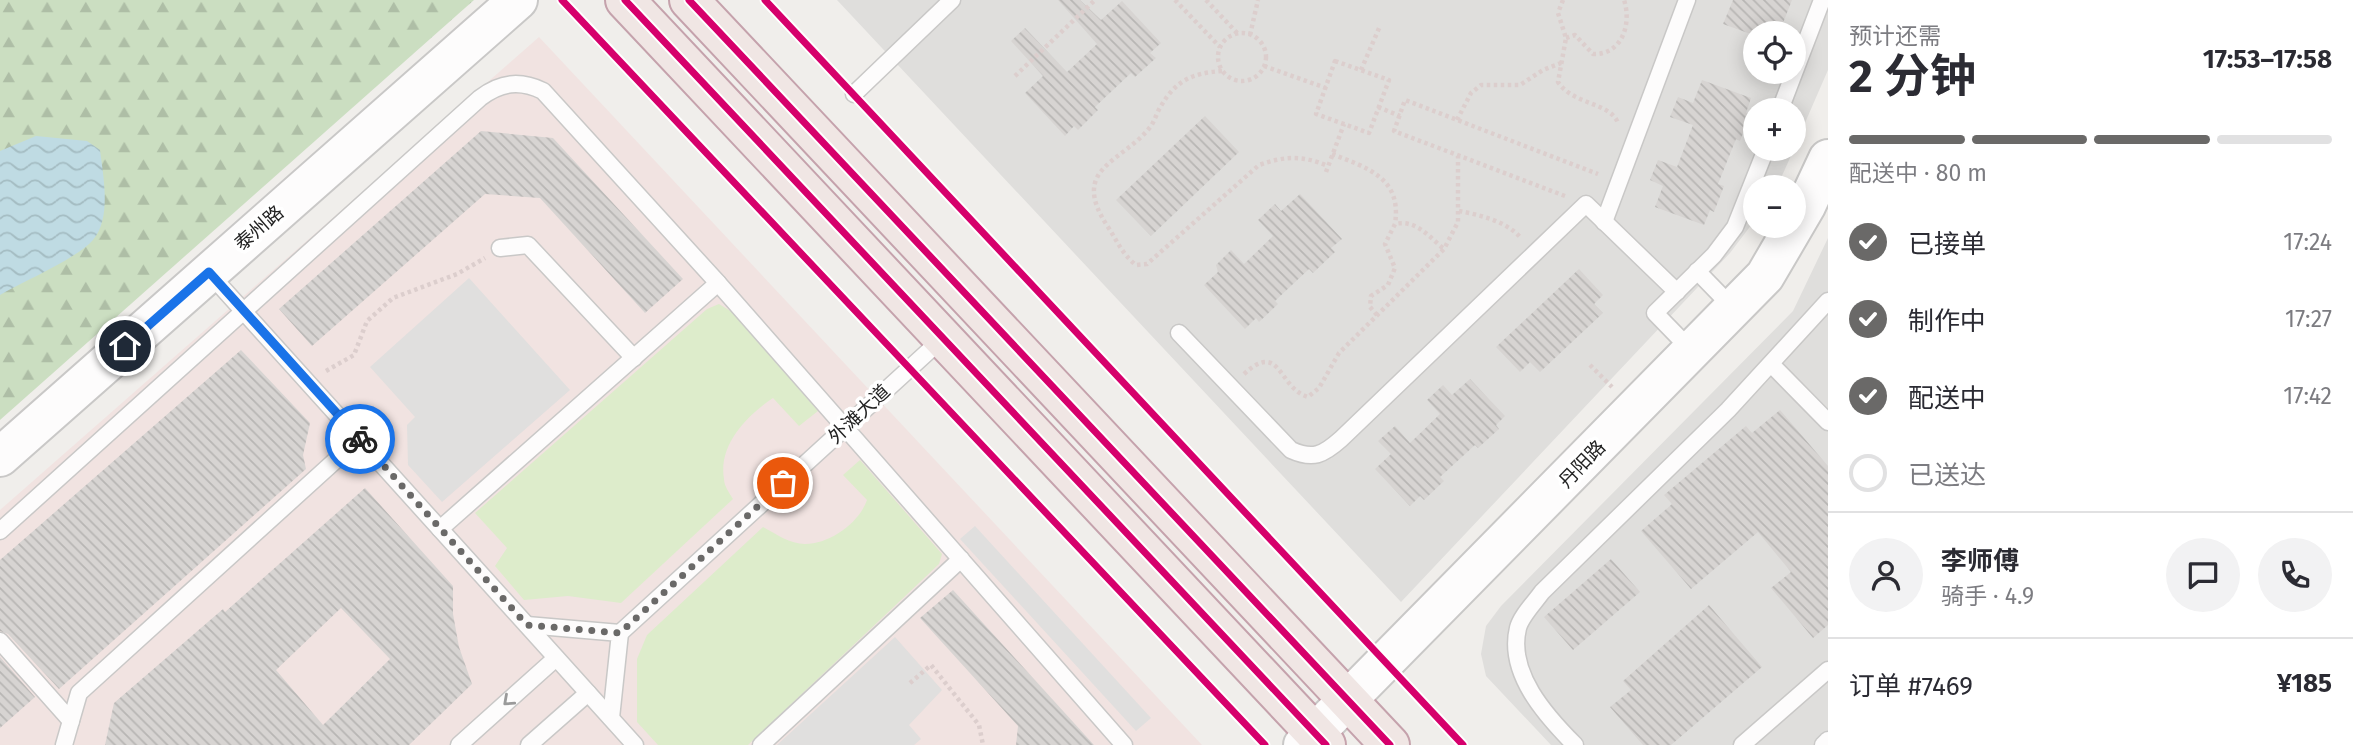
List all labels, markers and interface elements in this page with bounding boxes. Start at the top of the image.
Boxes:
map controls [1743,21,1806,238]
button: locate [1743,21,1806,84]
text: 预计还需 [1849,22,1941,50]
text: 17:53–17:58 [2203,44,2332,75]
text: 2 分钟 [1849,49,1976,104]
button: + [1743,98,1806,161]
text: 配送中 · 80 m [1849,159,1987,187]
button: − [1743,175,1806,238]
street label: 泰州路 [230,201,288,255]
icon: check [1849,223,1887,261]
text: 17:24 [2283,228,2332,256]
text: 已接单 [1908,229,1986,260]
icon: check [1849,300,1887,338]
text: 17:27 [2285,305,2332,333]
text: 制作中 [1908,306,1986,337]
pin [95,316,155,376]
icon: home [106,327,144,365]
icon: check [1849,377,1887,415]
street label: 外滩大道 [823,380,895,448]
text: 17:42 [2283,382,2332,410]
text: 配送中 [1908,383,1986,414]
courier [325,404,395,474]
icon: bike [341,420,379,458]
street label: 丹阳路 [1554,436,1610,492]
pin [753,453,813,513]
text: 已送达 [1908,460,1986,491]
icon: bag [764,464,802,502]
button: person [1849,538,1923,612]
button: chat [2166,538,2240,612]
button: phone [2258,538,2332,612]
text: 李师傅 [1941,546,2019,577]
text: 骑手 · 4.9 [1941,582,2034,610]
text: ¥185 [2277,668,2332,699]
text: 订单 #7469 [1849,671,1973,702]
one-way arrow [503,693,516,706]

